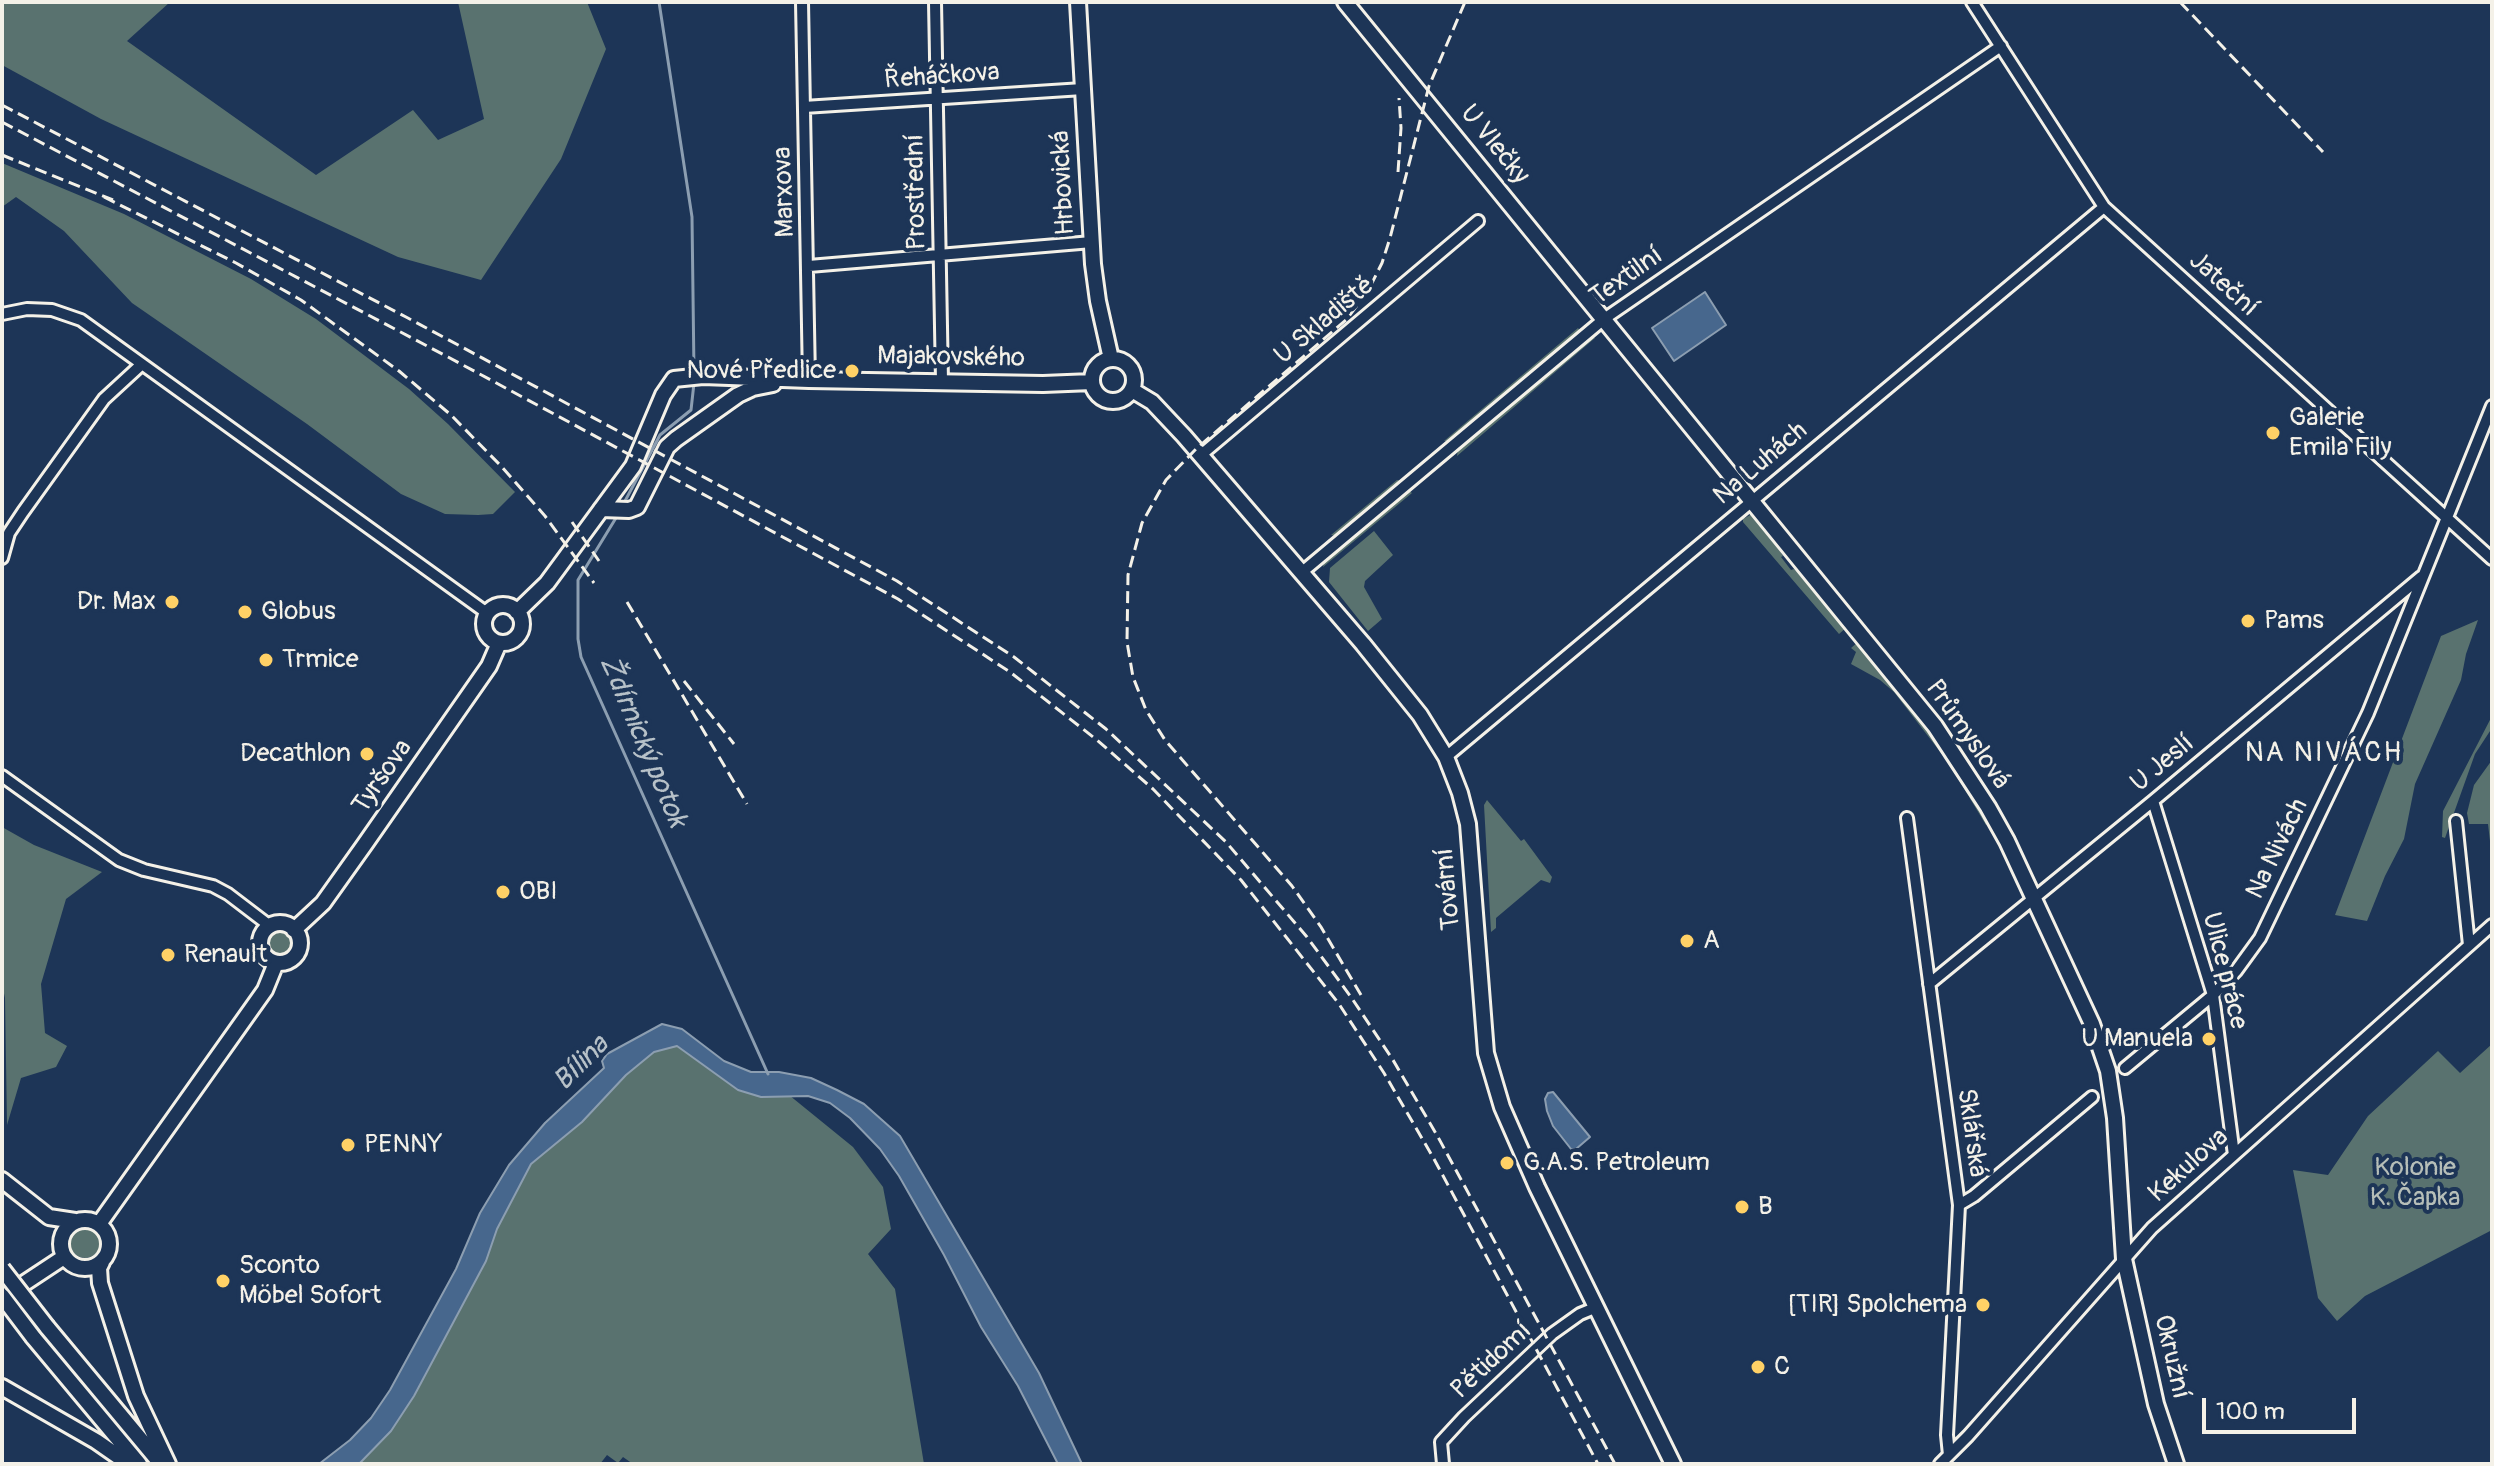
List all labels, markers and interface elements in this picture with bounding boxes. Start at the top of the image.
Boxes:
street label: Řeháčkova [883,57,1001,97]
street label: U Vlečky [1453,99,1535,191]
street label: Hrbovická [1046,130,1082,236]
street label: Prostřední [900,134,934,250]
street label: Marxova [768,146,802,238]
street label: Textilní [1584,241,1670,313]
street label: Jateční [2182,246,2264,324]
street label: U Skladiště [1269,270,1381,372]
street label: Majakovského [877,341,1025,375]
place label: Nové Předlice [686,355,836,387]
marker: Nové Předlice [843,362,861,380]
place label: Galerie Emila Fily [2289,402,2392,464]
street label: Na Luhách [1708,416,1814,512]
marker: Galerie Emila Fily [2264,424,2282,442]
place label: Dr. Max [77,586,156,618]
marker: Dr. Max [163,593,181,611]
place label: Globus [261,596,336,628]
marker: Globus [236,603,254,621]
place label: Pams [2264,605,2324,637]
marker: Pams [2239,612,2257,630]
place label: Trmice [282,644,359,676]
marker: Trmice [257,651,275,669]
water label: Ždírnický potok [591,651,693,833]
street label: Průmyslová [1918,674,2016,796]
street label: U Jeslí [2125,729,2201,799]
street label: Tyršova [346,734,420,820]
district label: NA NIVÁCH [2245,737,2403,771]
place label: Decathlon [240,738,351,770]
marker: Decathlon [358,745,376,763]
street label: Na Nivách [2240,794,2316,904]
street label: Tovární [1430,847,1468,931]
place label: OBI [519,876,558,908]
marker: OBI [494,883,512,901]
street label: Ulice práce [2194,909,2254,1033]
place label: A [1703,925,1720,957]
marker: A [1678,932,1696,950]
place label: Renault [184,939,267,971]
marker: Renault [159,946,177,964]
place label: U Manuela [2081,1023,2193,1055]
water label: Bílina [548,1030,616,1098]
marker: U Manuela [2200,1030,2218,1048]
street label: Sklářská [1949,1087,1993,1179]
street label: Kekulova [2143,1122,2235,1210]
place label: PENNY [364,1129,443,1161]
marker: PENNY [339,1136,357,1154]
place label: G.A.S. Petroleum [1523,1147,1710,1179]
park label: Kolonie K. Čapka [2370,1152,2460,1214]
marker: G.A.S. Petroleum [1498,1154,1516,1172]
place label: B [1758,1191,1773,1223]
marker: B [1733,1198,1751,1216]
place label: Sconto Möbel Sofort [239,1250,381,1312]
marker: Sconto Möbel Sofort [214,1272,232,1290]
place label: [TIR] Spolchema [1788,1289,1967,1321]
marker: [TIR] Spolchema [1974,1296,1992,1314]
street label: Okružní [2146,1312,2196,1402]
street label: Pětidomí [1445,1316,1539,1406]
place label: C [1774,1351,1790,1383]
marker: C [1749,1358,1767,1376]
scale bar [2206,1382,2360,1432]
text: 100 m [2216,1397,2285,1426]

